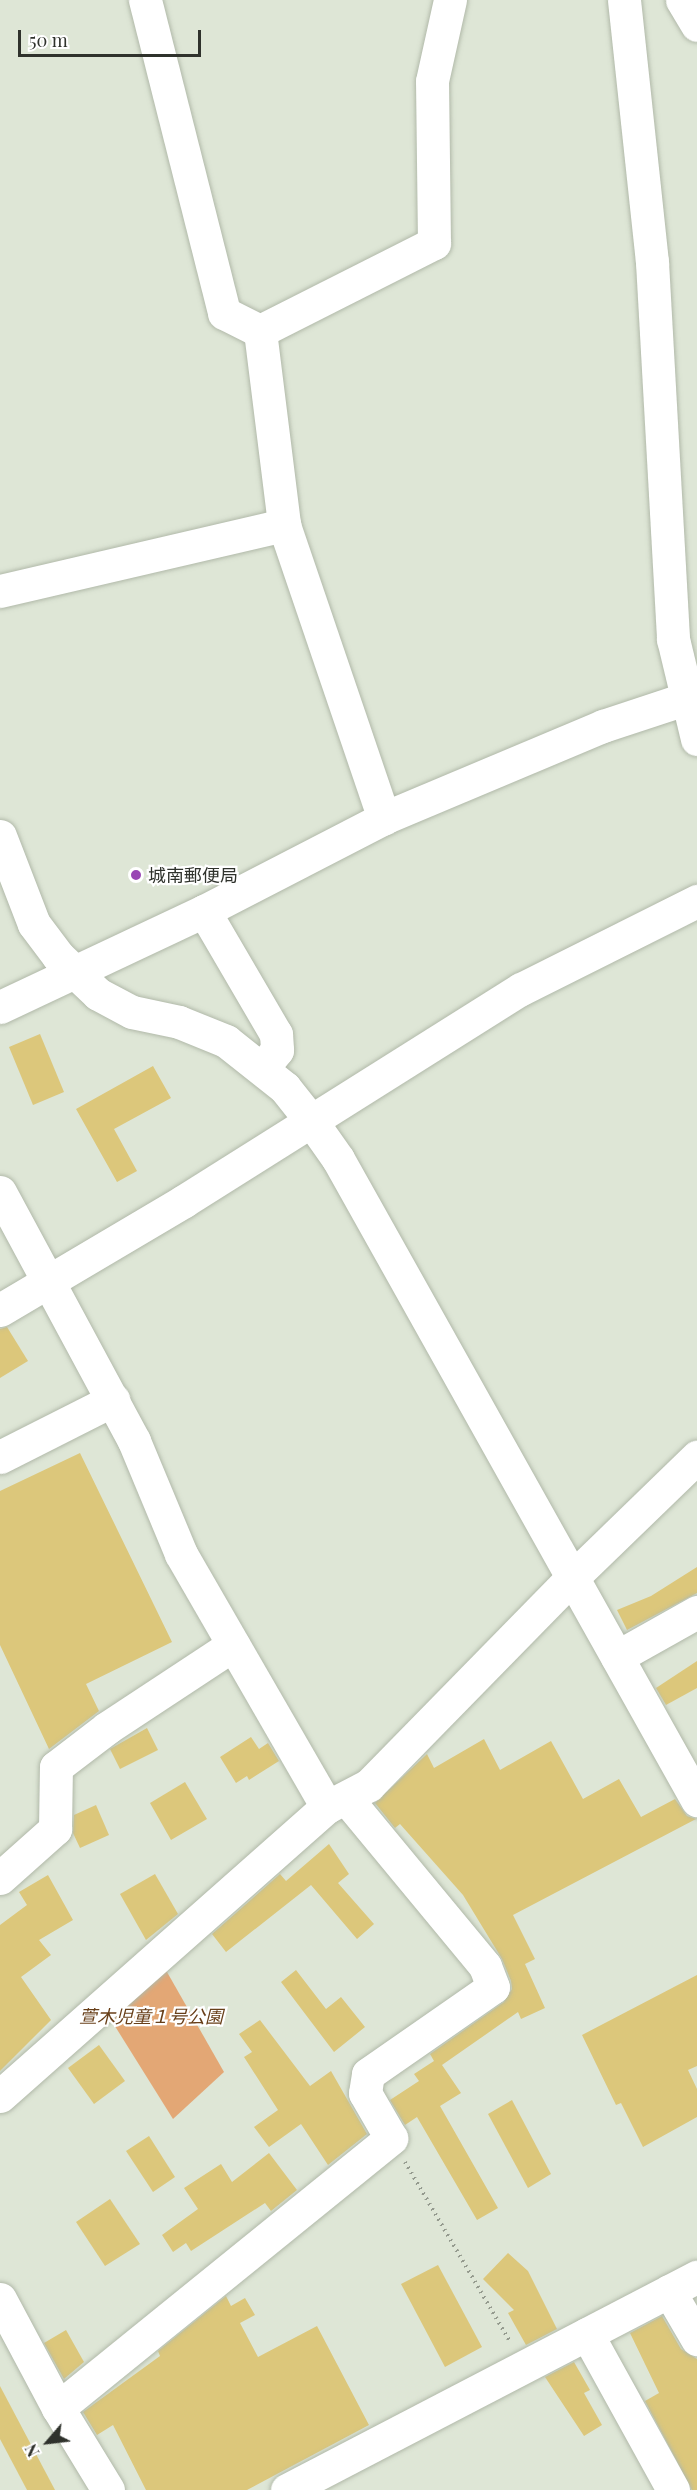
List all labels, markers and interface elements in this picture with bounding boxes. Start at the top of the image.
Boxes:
scale bar [21,18,204,56]
text: 50 m [29,28,68,52]
place label: 城南郵便局 [148,864,238,886]
marker: 城南郵便局 [129,868,143,882]
park label: 萱木児童１号公園 [79,2005,223,2027]
north arrow [18,2412,78,2472]
text: N [20,2441,44,2461]

